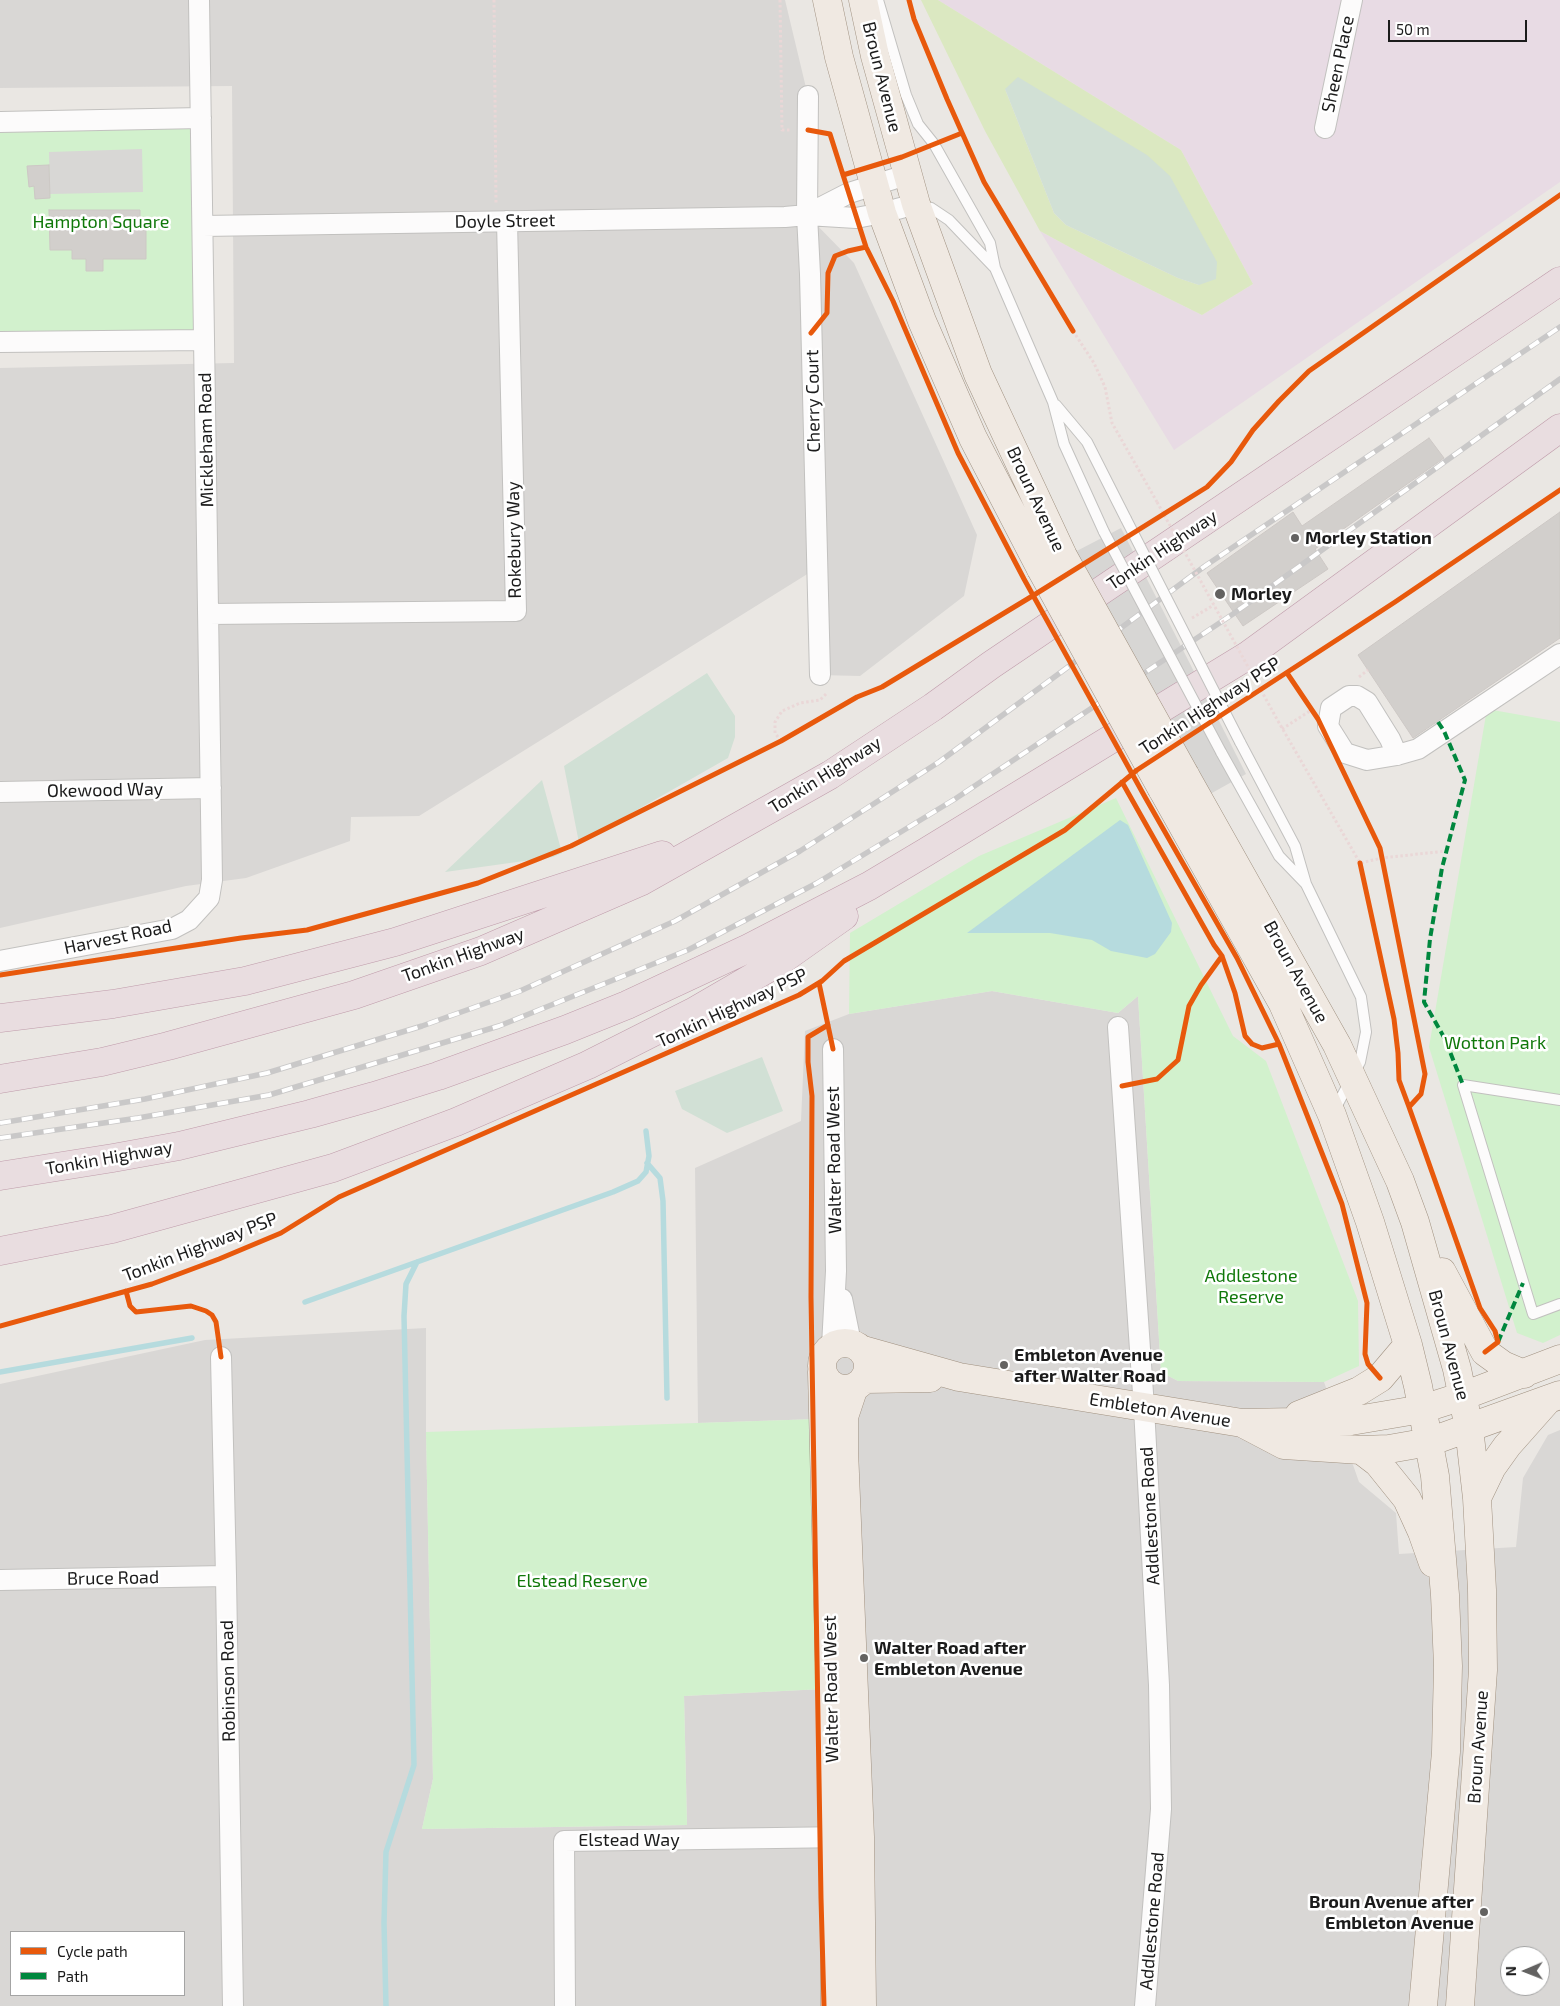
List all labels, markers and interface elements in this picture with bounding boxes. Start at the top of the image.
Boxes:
scale bar [1390,10,1529,42]
street label: Sheen Place [1317,14,1359,114]
street label: Broun Avenue [858,19,906,135]
text: 50 m [1396,20,1430,38]
street label: Doyle Street [455,209,555,233]
park label: Hampton Square [33,211,169,233]
street label: Cherry Court [801,349,825,453]
street label: Mickleham Road [194,372,218,508]
street label: Broun Avenue [1002,443,1070,555]
street label: Rokebury Way [502,481,526,599]
street label: Tonkin Highway [1103,505,1221,595]
place label: Morley Station [1305,527,1432,549]
marker: Morley Station [1289,532,1301,544]
place label: Morley [1231,583,1292,605]
marker: Morley [1213,587,1227,601]
street label: Tonkin Highway PSP [1135,652,1285,760]
street label: Tonkin Highway [765,732,885,818]
street label: Okewood Way [47,778,163,802]
street label: Harvest Road [62,915,174,959]
street label: Broun Avenue [1259,917,1333,1027]
street label: Tonkin Highway [399,923,527,987]
street label: Tonkin Highway PSP [653,964,811,1052]
park label: Wotton Park [1444,1032,1546,1054]
street label: Walter Road West [822,1086,846,1234]
street label: Tonkin Highway [44,1136,174,1180]
street label: Tonkin Highway PSP [120,1208,280,1286]
park label: Addlestone Reserve [1204,1265,1298,1308]
street label: Broun Avenue [1424,1287,1474,1403]
place label: Embleton Avenue after Walter Road [1014,1344,1166,1386]
marker: Embleton Avenue after Walter Road [998,1359,1010,1371]
street label: Embleton Avenue [1088,1388,1232,1432]
street label: Addlestone Road [1136,1446,1164,1586]
street label: Bruce Road [67,1566,159,1590]
park label: Elstead Reserve [516,1570,648,1592]
street label: Walter Road West [819,1615,843,1763]
street label: Robinson Road [216,1620,240,1742]
place label: Walter Road after Embleton Avenue [874,1637,1026,1680]
marker: Walter Road after Embleton Avenue [858,1652,870,1664]
street label: Broun Avenue [1463,1690,1493,1804]
street label: Elstead Way [578,1829,680,1851]
street label: Addlestone Road [1135,1851,1169,1991]
place label: Broun Avenue after Embleton Avenue [1309,1891,1474,1934]
marker: Broun Avenue after Embleton Avenue [1478,1906,1490,1918]
legend [10,1931,185,1996]
text: Cycle path [57,1942,128,1960]
north arrow [1500,1946,1550,1996]
text: N [1502,1966,1519,1976]
text: Path [57,1967,88,1985]

